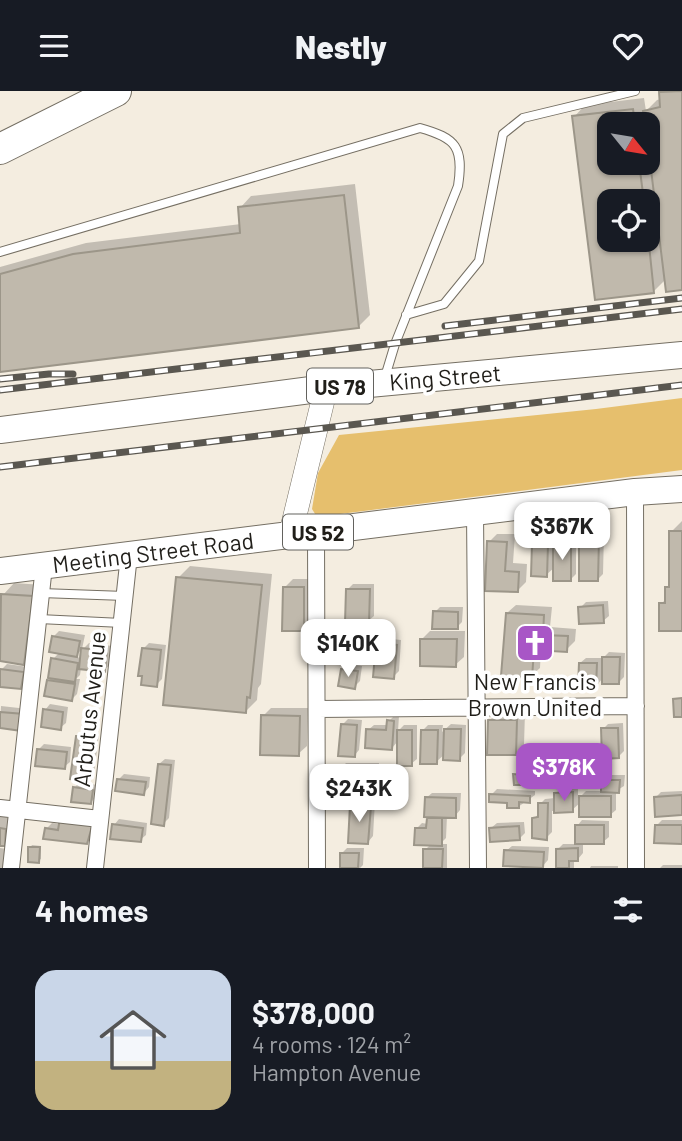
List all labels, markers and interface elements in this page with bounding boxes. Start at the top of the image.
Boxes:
icon: menu [35,27,73,65]
text: Nestly [295,27,387,65]
icon: heart [609,27,647,65]
north arrow [597,112,660,175]
map controls [597,112,660,252]
button: locate [597,189,660,252]
street label: King Street [388,358,502,396]
road number: US 78 [307,369,373,403]
pin: $367K [513,503,611,562]
text: $367K [530,511,594,539]
road number: US 52 [283,515,353,549]
street label: Meeting Street Road [51,526,255,578]
pin: $140K [299,619,397,679]
church icon: New Francis Brown United [514,622,556,664]
text: $140K [317,628,379,656]
street label: Arbutus Avenue [67,630,111,788]
place label: New Francis Brown United [468,667,602,721]
pin: $378K [515,743,613,803]
text: $378K [532,752,596,780]
pin: $243K [310,765,408,824]
text: $243K [326,773,392,801]
icon: filters [609,891,647,929]
text: 4 homes [35,892,148,928]
text: $378,000 [252,994,375,1030]
icon: home [91,998,175,1082]
text: 4 rooms · 124 m² [252,1030,411,1058]
text: Hampton Avenue [252,1058,421,1086]

